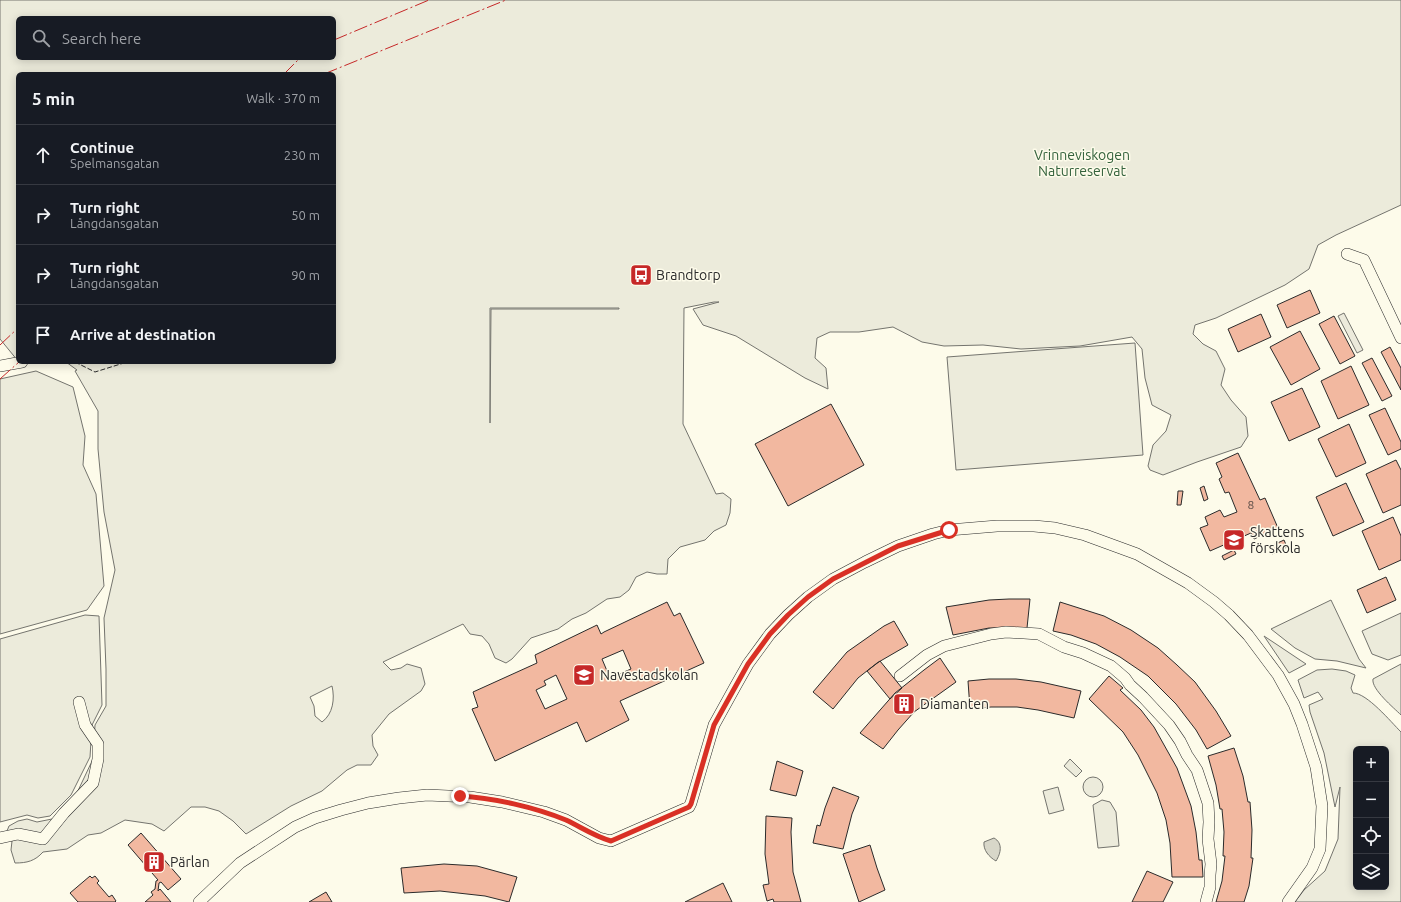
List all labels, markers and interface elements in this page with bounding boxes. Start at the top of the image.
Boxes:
search box [16,16,336,60]
icon: search [30,27,52,49]
text: Search here [62,30,141,47]
text: 5 min [32,89,75,108]
text: Walk · 370 m [246,91,320,105]
text: Continue [70,139,134,156]
icon: ahead [32,144,54,166]
park label: Vrinneviskogen Naturreservat [1034,147,1130,179]
text: 230 m [284,148,320,162]
text: Spelmansgatan [70,156,159,170]
text: Turn right [70,199,140,216]
icon: right [32,204,54,226]
text: 50 m [291,208,320,222]
text: Långdansgatan [70,216,159,230]
text: Turn right [70,259,140,276]
bus stop icon: Brandtorp [628,262,654,288]
icon: right [32,264,54,286]
place label: Brandtorp [656,267,721,283]
text: 90 m [291,268,320,282]
text: Långdansgatan [70,276,159,290]
icon: arrive [32,324,54,346]
text: Arrive at destination [70,326,216,343]
house number: 8 [1248,498,1255,511]
route start [940,521,958,539]
place label: Skattens förskola [1250,524,1304,556]
school or university icon: Skattens förskola [1221,527,1247,553]
school or university icon: Navestadskolan [571,662,597,688]
place label: Navestadskolan [600,667,699,683]
building icon: Diamanten [891,691,917,717]
place label: Diamanten [920,696,989,712]
map controls [1353,746,1389,890]
button: + [1353,746,1389,782]
button: − [1353,782,1389,818]
route end [451,787,469,805]
button: locate [1353,818,1389,854]
building icon: Pärlan [141,849,167,875]
place label: Pärlan [170,854,210,870]
button: layers [1353,854,1389,890]

